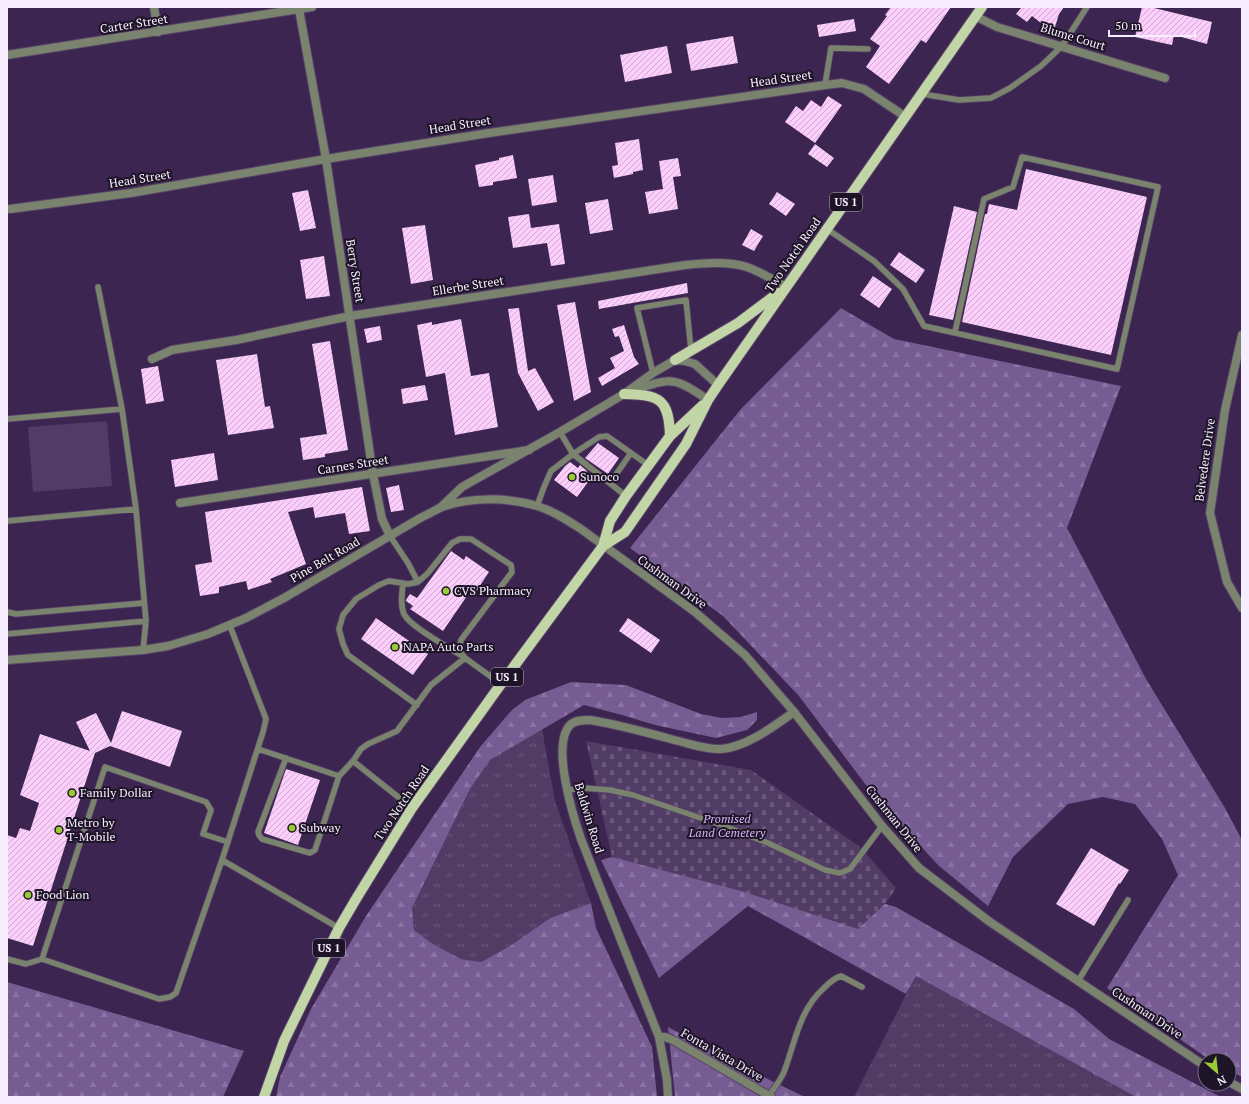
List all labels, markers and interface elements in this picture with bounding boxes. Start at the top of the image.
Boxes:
street label: Carter Street [99,11,169,36]
scale bar [1109,12,1195,38]
text: 50 m [1115,18,1142,33]
street label: Blume Court [1039,20,1108,54]
street label: Head Street [749,67,813,90]
street label: Head Street [428,112,492,137]
street label: Head Street [108,166,172,191]
road number: US 1 [830,193,862,211]
street label: Two Notch Road [761,214,824,295]
street label: Berry Street [343,238,368,304]
street label: Ellerbe Street [431,272,505,299]
street label: Belvedere Drive [1191,417,1218,502]
street label: Carnes Street [316,451,390,478]
place label: Sunoco [580,469,619,484]
marker: Sunoco [567,472,577,482]
street label: Pine Belt Road [287,533,363,586]
street label: Cushman Drive [635,551,710,612]
place label: CVS Pharmacy [454,583,533,598]
marker: CVS Pharmacy [441,586,451,596]
place label: NAPA Auto Parts [403,639,493,654]
marker: NAPA Auto Parts [390,642,400,652]
road number: US 1 [491,668,523,686]
street label: Two Notch Road [371,762,432,843]
street label: Baldwin Road [572,781,607,855]
street label: Cushman Drive [863,782,926,855]
place label: Family Dollar [80,785,153,800]
marker: Family Dollar [67,788,77,798]
park label: Promised Land Cemetery [688,811,766,840]
place label: Metro by T-Mobile [67,815,116,844]
place label: Subway [300,820,342,835]
marker: Subway [287,823,297,833]
marker: Metro by T-Mobile [54,825,64,835]
place label: Food Lion [36,887,89,902]
marker: Food Lion [23,890,33,900]
road number: US 1 [313,939,345,957]
street label: Cushman Drive [1109,983,1185,1042]
street label: Fonta Vista Drive [678,1025,766,1084]
north arrow [1197,1052,1237,1092]
text: N [1214,1073,1229,1089]

